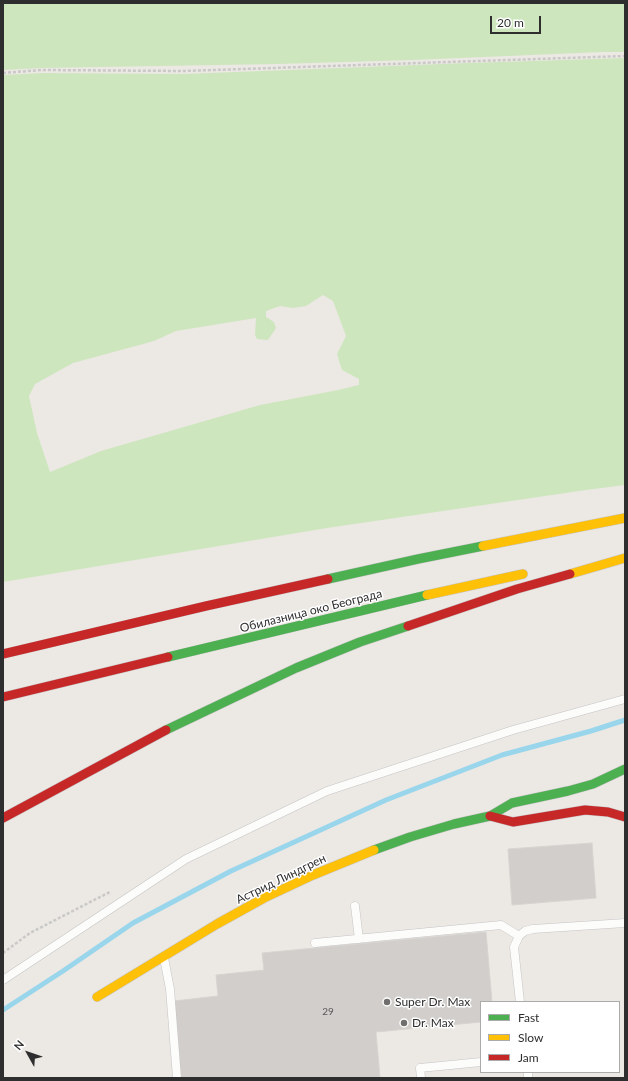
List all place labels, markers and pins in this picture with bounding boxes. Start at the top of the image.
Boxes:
place label: Super Dr. Max [395,995,470,1009]
marker: Super Dr. Max [382,997,392,1007]
place label: Dr. Max [412,1016,454,1030]
marker: Dr. Max [399,1018,409,1028]

